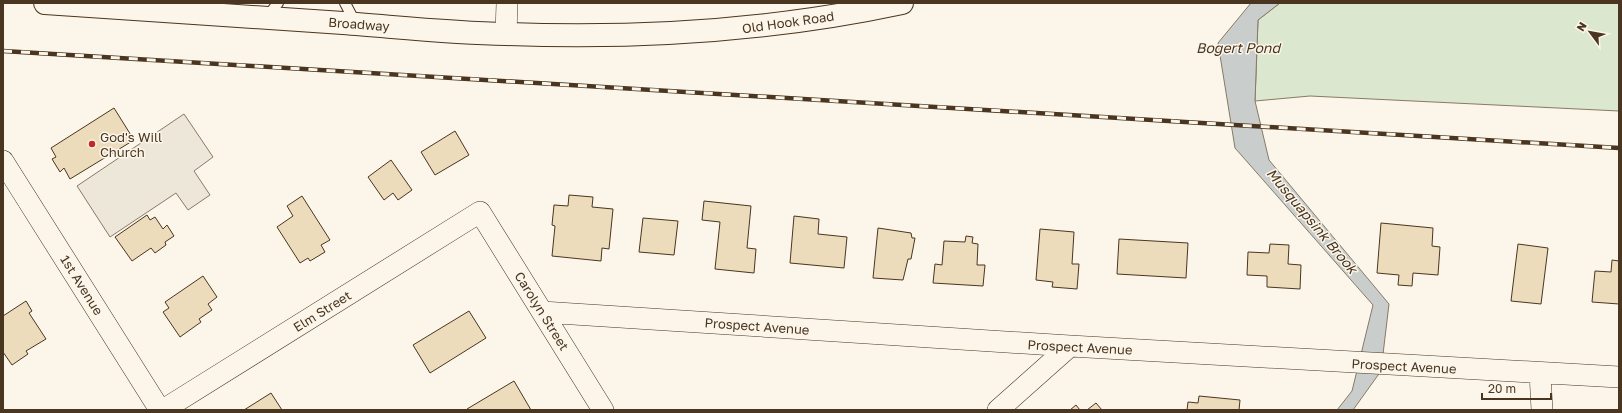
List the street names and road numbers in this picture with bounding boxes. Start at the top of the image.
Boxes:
street label: Old Hook Road [741,8,835,36]
street label: Broadway [328,14,391,34]
street label: 1st Avenue [57,252,107,318]
street label: Carolyn Street [511,269,573,353]
street label: Elm Street [290,287,354,335]
street label: Prospect Avenue [704,314,810,338]
street label: Prospect Avenue [1027,336,1133,358]
street label: Prospect Avenue [1351,355,1457,377]

